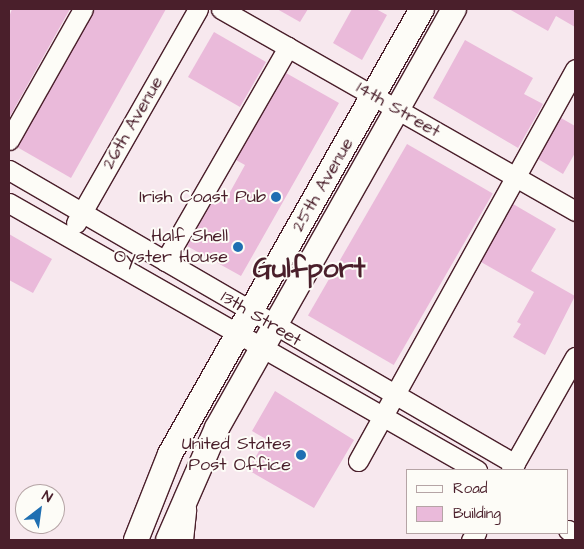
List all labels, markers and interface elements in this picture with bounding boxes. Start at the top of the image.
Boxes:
street label: 26th Avenue [98,73,168,173]
street label: 14th Street [352,77,444,143]
street label: 25th Avenue [287,134,359,236]
place label: Irish Coast Pub [139,186,266,208]
marker: Irish Coast Pub [270,191,282,203]
place label: Half Shell Oyster House [114,226,228,268]
marker: Half Shell Oyster House [232,241,244,253]
district label: Gulfport [253,252,365,286]
street label: 13th Street [217,286,305,352]
place label: United States Post Office [182,434,291,476]
marker: United States Post Office [295,449,307,461]
legend [406,469,569,534]
text: Road [453,478,487,499]
north arrow [15,484,65,534]
text: N [38,486,56,508]
text: Building [453,503,501,524]

